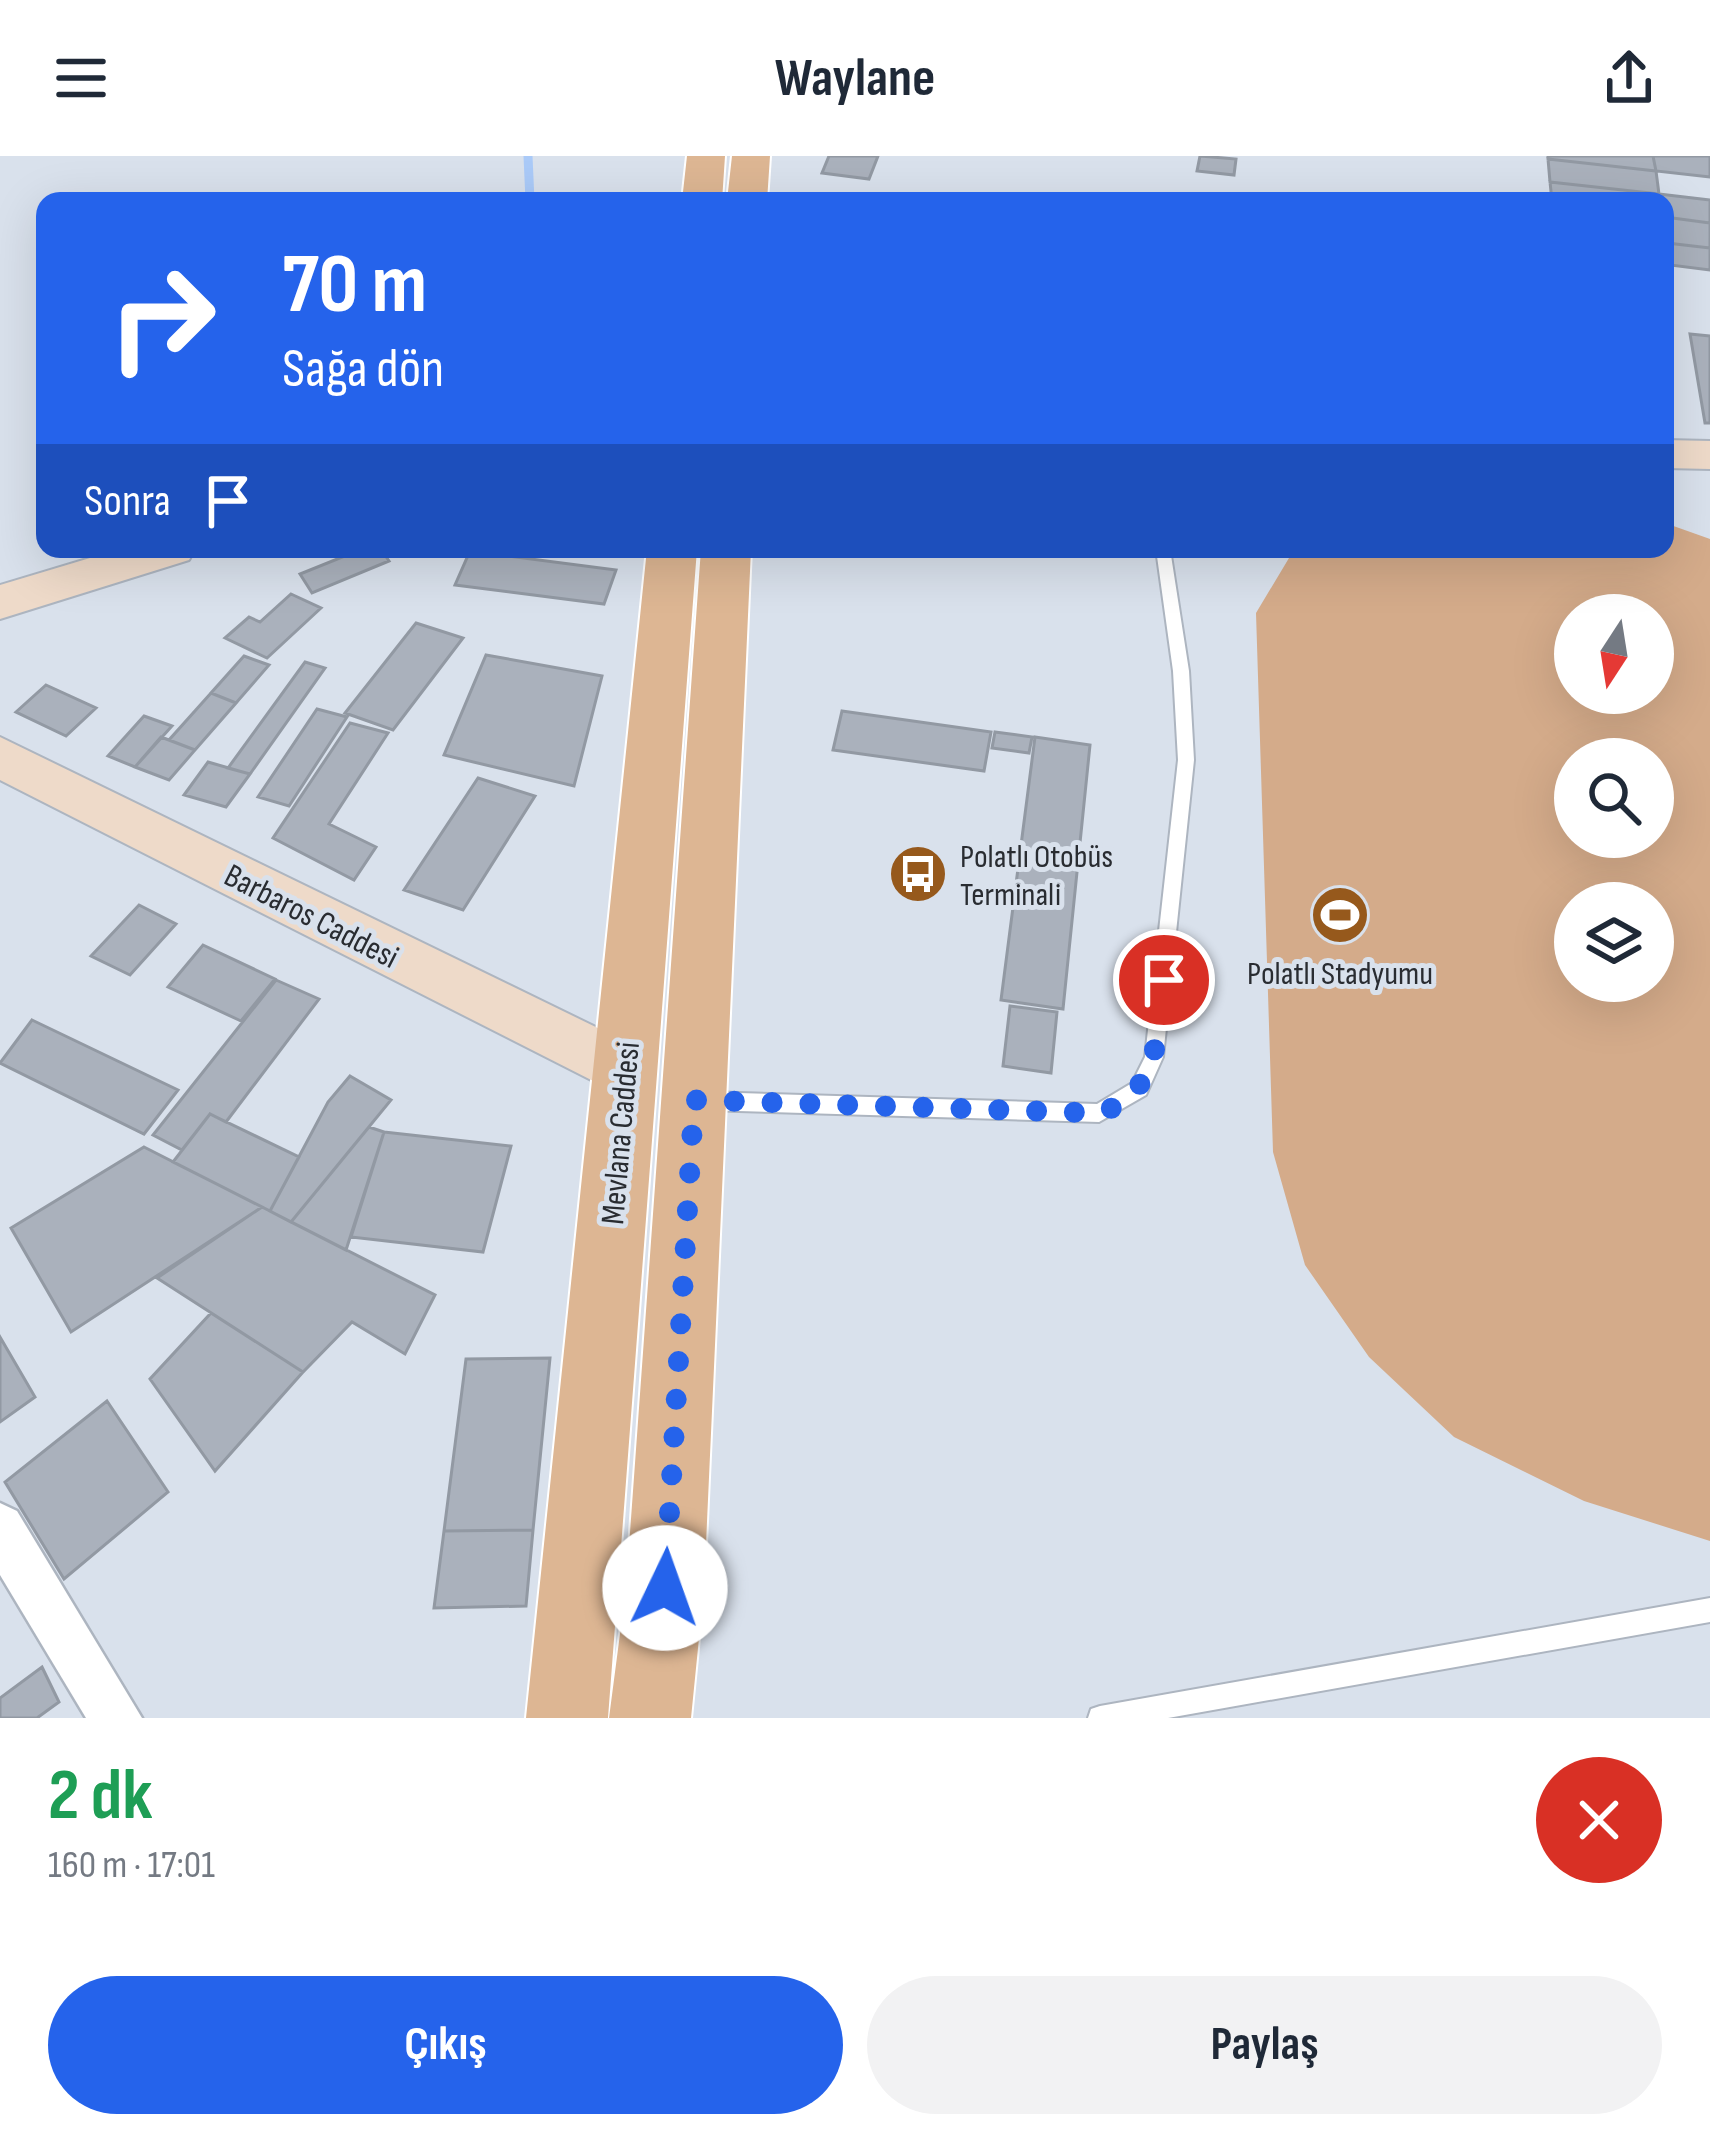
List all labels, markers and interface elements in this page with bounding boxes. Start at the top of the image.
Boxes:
icon: menu [48,45,114,111]
icon: share [1596,45,1662,111]
text: Waylane [775,46,935,111]
text: 70 m [282,235,427,336]
icon: right [84,240,240,396]
text: Sağa dön [282,337,444,402]
icon: arrive [195,468,261,534]
text: Sonra [84,474,171,529]
north arrow [1554,594,1674,714]
map controls [1554,594,1674,1002]
button: search [1554,738,1674,858]
place label: Polatlı Otobüs Terminali [960,837,1113,915]
bus stop icon: Polatlı Otobüs Terminali [887,843,949,905]
street label: Barbaros Caddesi [217,856,405,978]
button: layers [1554,882,1674,1002]
sports icon: Polatlı Stadyumu [1309,884,1371,946]
pin [1113,929,1215,1031]
icon: arrive [1131,947,1197,1013]
place label: Polatlı Stadyumu [1247,954,1433,994]
street label: Mevlana Caddesi [593,1040,649,1226]
position arrow [602,1525,728,1651]
text: 2 dk [48,1753,153,1840]
button: close [1536,1757,1662,1883]
text: 160 m · 17:01 [48,1842,215,1889]
button: Çıkış [48,1976,843,2114]
button: Paylaş [867,1976,1662,2114]

